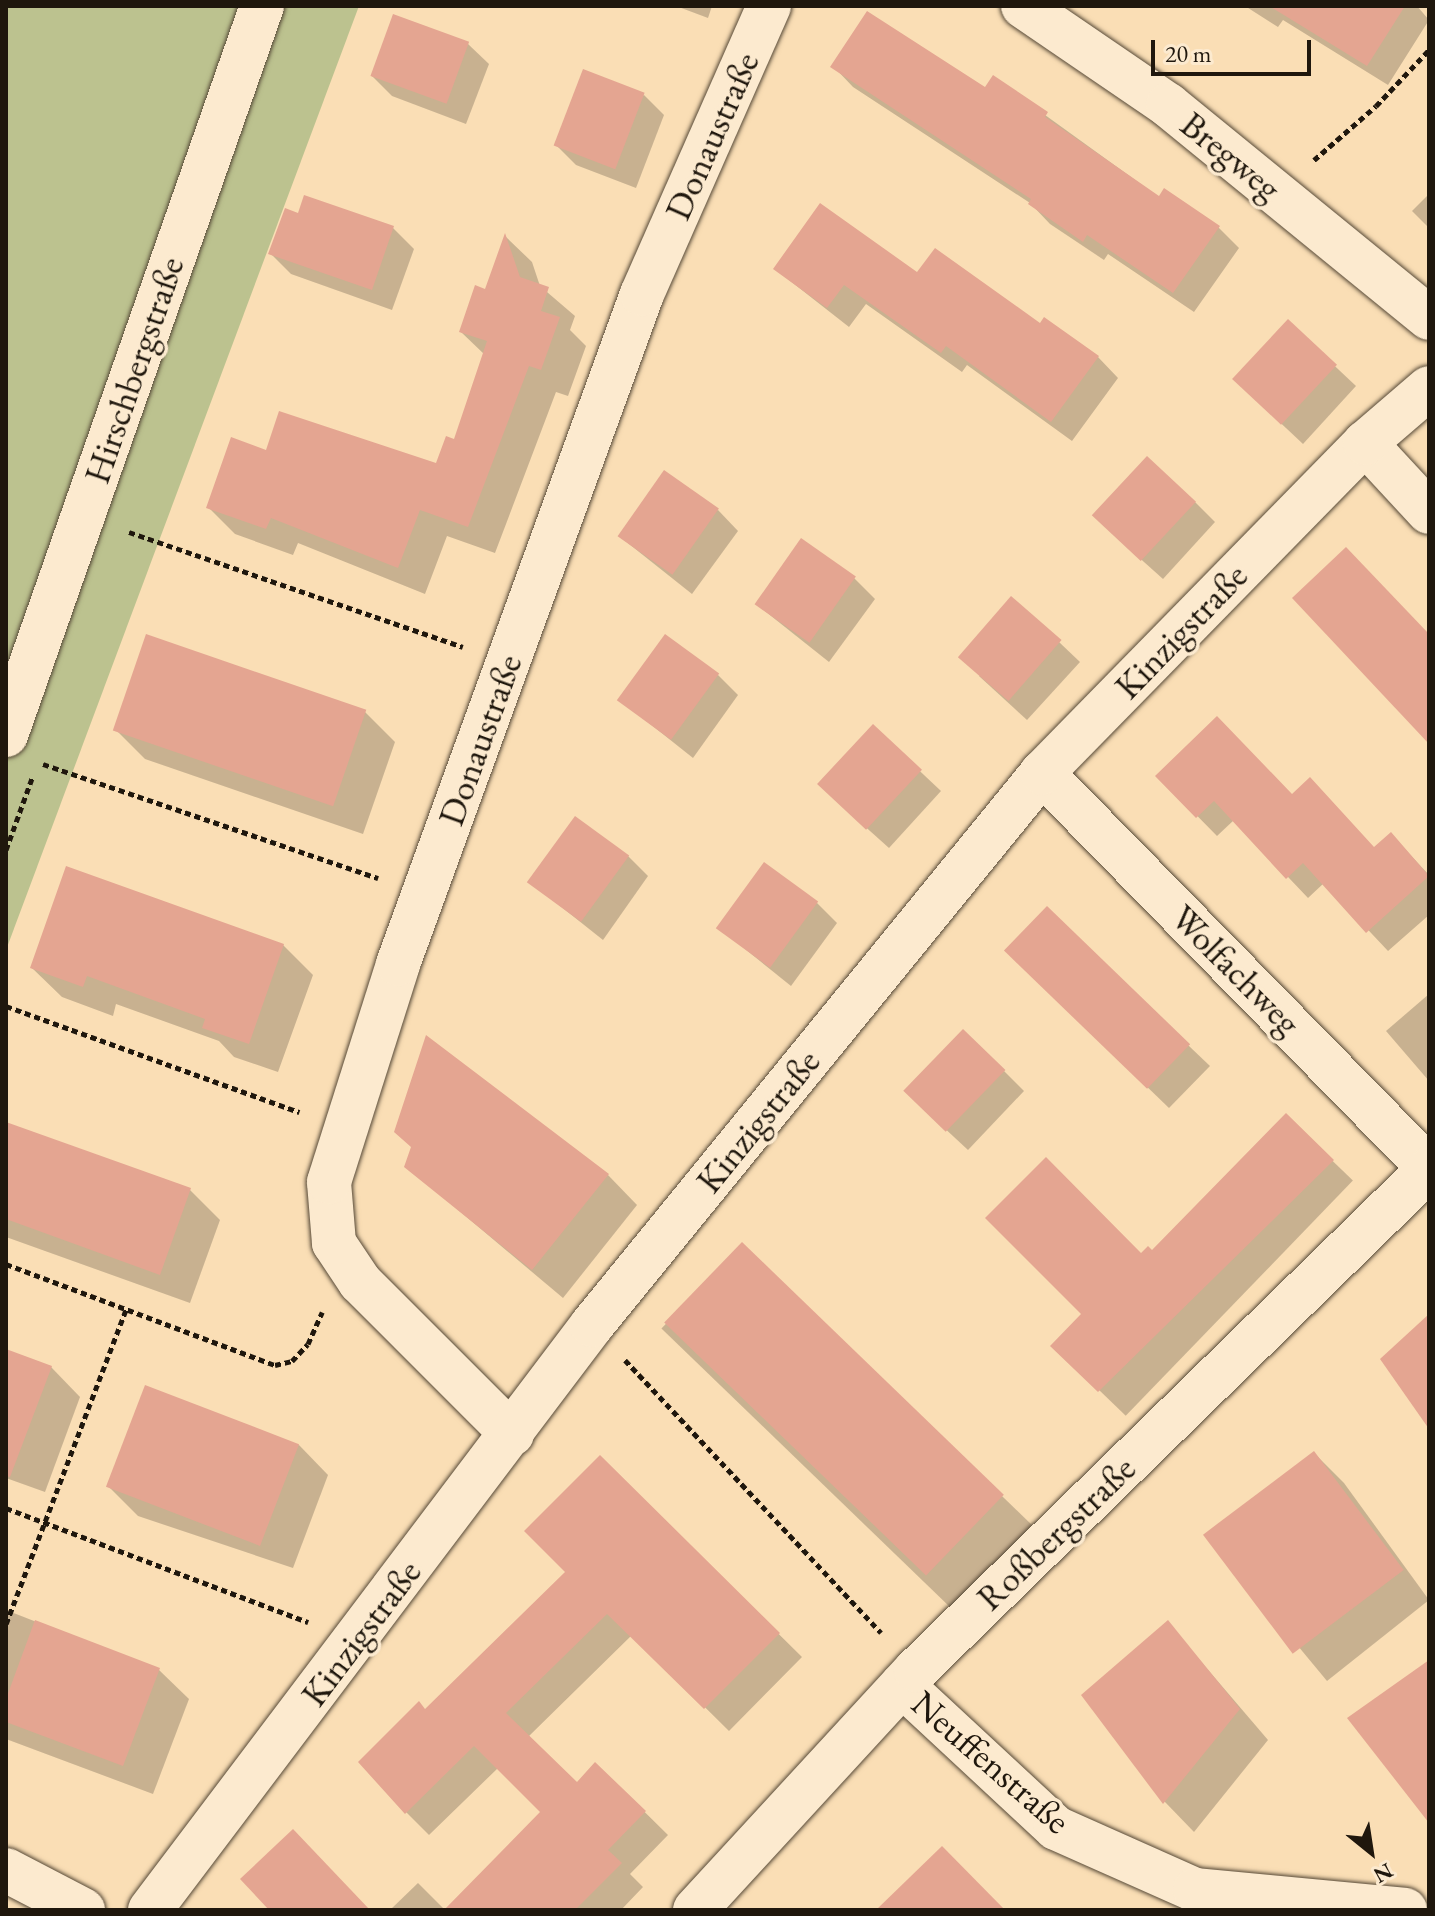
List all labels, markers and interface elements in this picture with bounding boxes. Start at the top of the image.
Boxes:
scale bar [1155,24,1315,74]
text: 20 m [1165,38,1212,69]
street label: Donaustraße [656,46,768,226]
street label: Bregweg [1172,103,1290,209]
street label: Hirschbergstraße [75,251,193,489]
street label: Kinzigstraße [1106,554,1256,708]
street label: Donaustraße [429,649,531,831]
street label: Wolfachweg [1162,896,1310,1044]
street label: Kinzigstraße [687,1041,829,1201]
street label: Roßbergstraße [968,1447,1144,1619]
street label: Kinzigstraße [292,1551,430,1715]
street label: Neuffenstraße [903,1681,1079,1843]
north arrow [1331,1812,1411,1892]
text: N [1368,1856,1398,1890]

